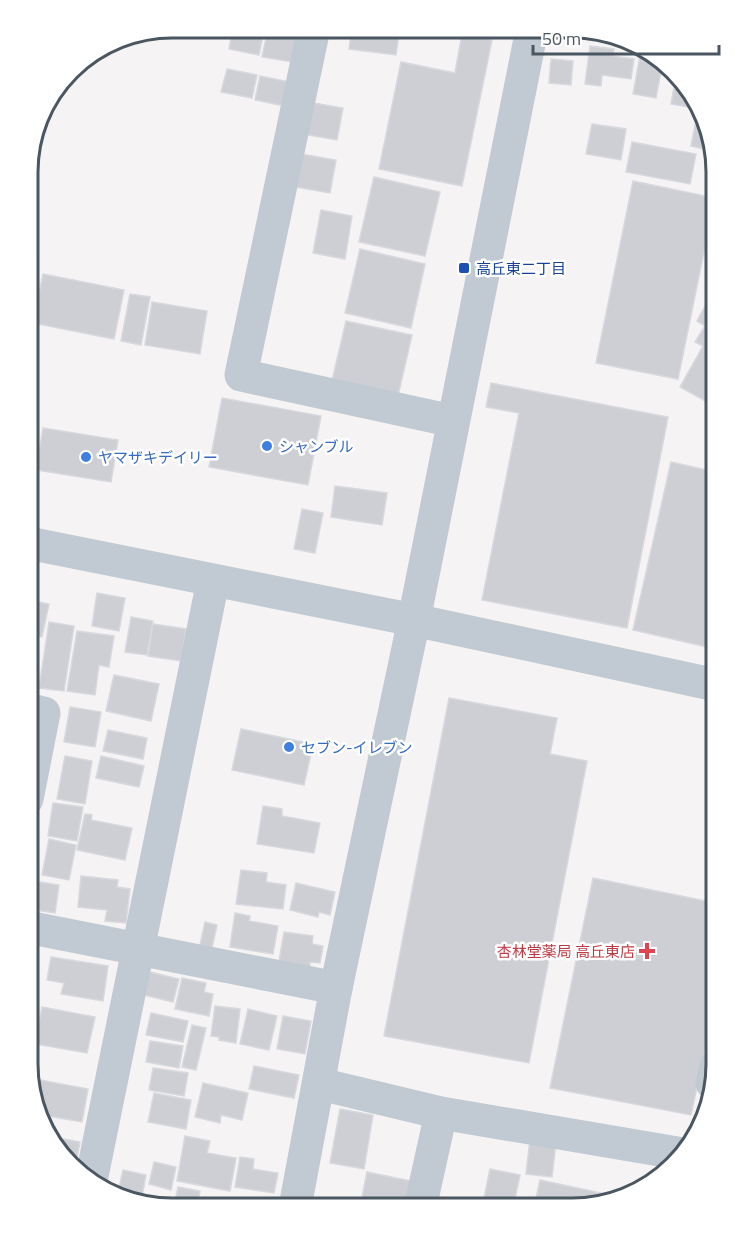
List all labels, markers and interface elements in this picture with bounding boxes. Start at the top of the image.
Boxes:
scale bar [533,18,719,56]
text: 50 m [542,25,581,52]
place label: 高丘東二丁目 [476,257,566,280]
marker: 高丘東二丁目 [457,261,471,275]
place label: シャンブル [279,435,354,458]
marker: シャンブル [260,439,274,453]
place label: ヤマザキデイリー [98,446,218,469]
marker: ヤマザキデイリー [79,450,93,464]
place label: セブン-イレブン [301,736,413,759]
marker: セブン-イレブン [282,740,296,754]
place label: 杏林堂薬局 高丘東店 [497,940,635,963]
marker: 杏林堂薬局 高丘東店 [640,944,654,958]

